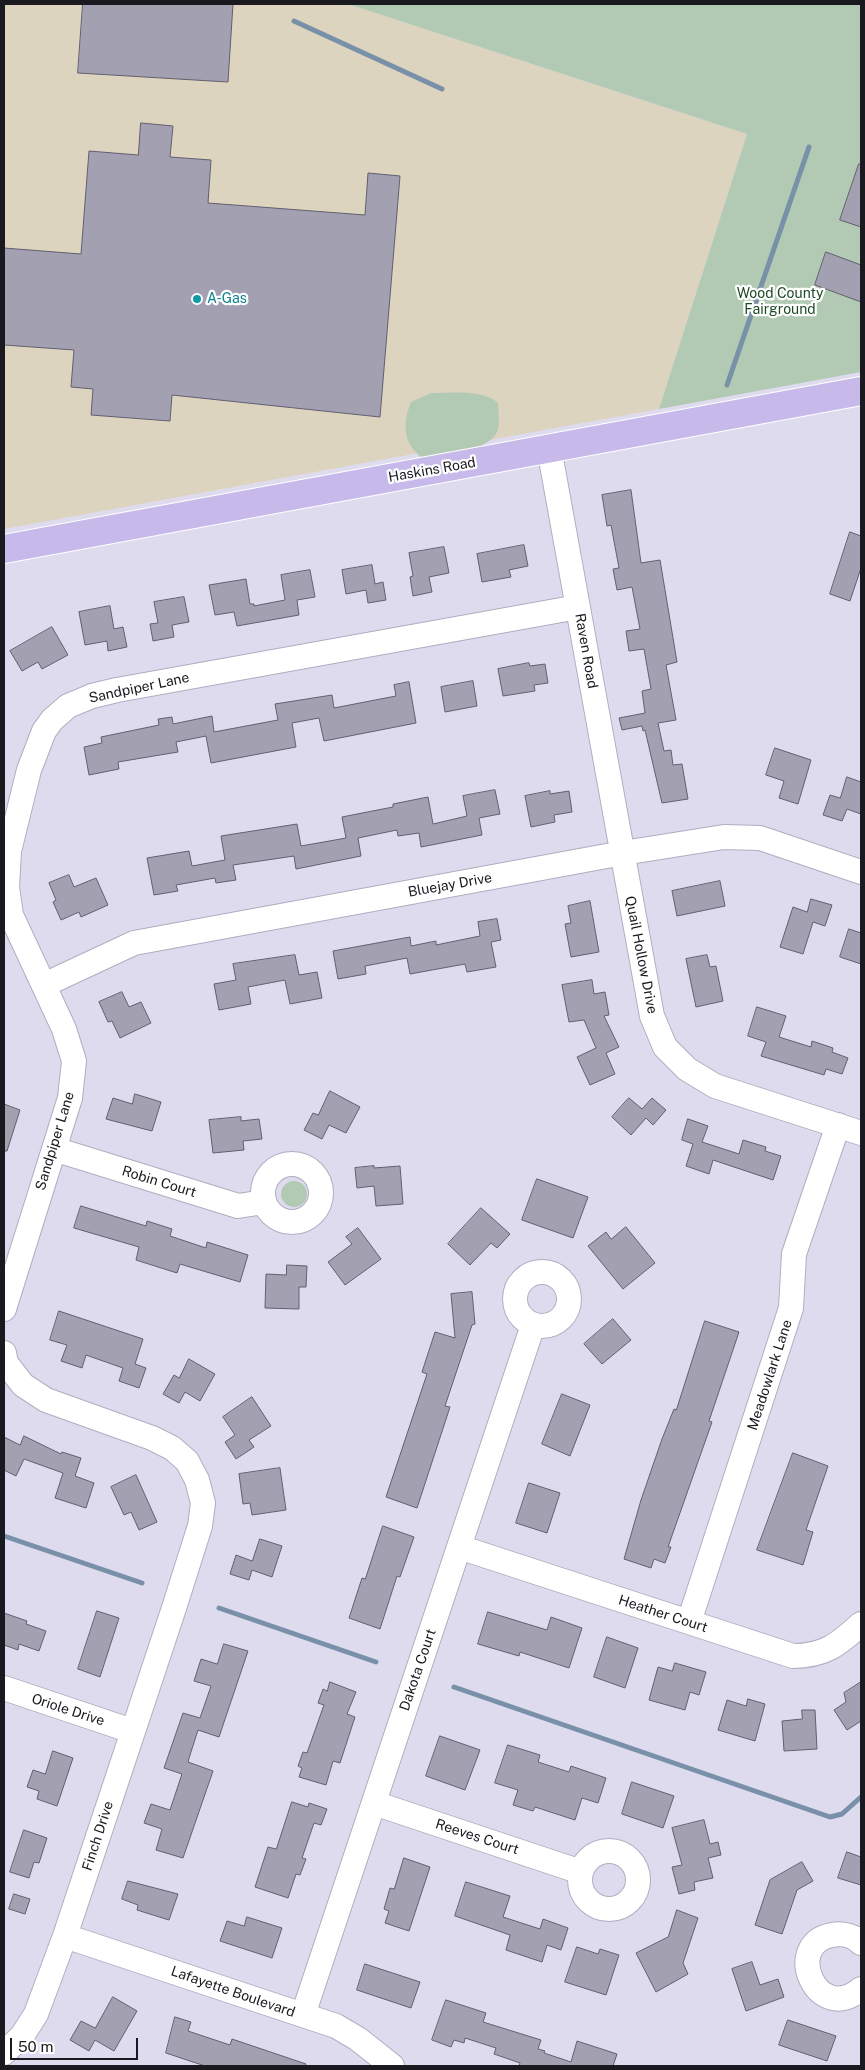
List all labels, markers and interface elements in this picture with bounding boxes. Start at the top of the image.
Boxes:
park label: Wood County Fairground [737,286,823,318]
place label: A-Gas [207,291,247,307]
marker: A-Gas [191,293,203,305]
street label: Haskins Road [387,454,477,486]
street label: Raven Road [571,612,601,690]
street label: Sandpiper Lane [87,669,191,707]
street label: Bluejay Drive [407,869,493,901]
street label: Quail Hollow Drive [621,895,661,1015]
street label: Sandpiper Lane [32,1090,78,1192]
street label: Robin Court [120,1163,198,1201]
street label: Meadowlark Lane [744,1318,796,1432]
street label: Heather Court [616,1592,710,1636]
street label: Dakota Court [396,1627,440,1713]
street label: Oriole Drive [29,1690,107,1730]
street label: Finch Drive [79,1799,117,1873]
street label: Reeves Court [433,1816,521,1858]
street label: Lafayette Boulevard [169,1963,297,2021]
scale bar [12,2028,140,2060]
text: 50 m [18,2038,53,2055]

